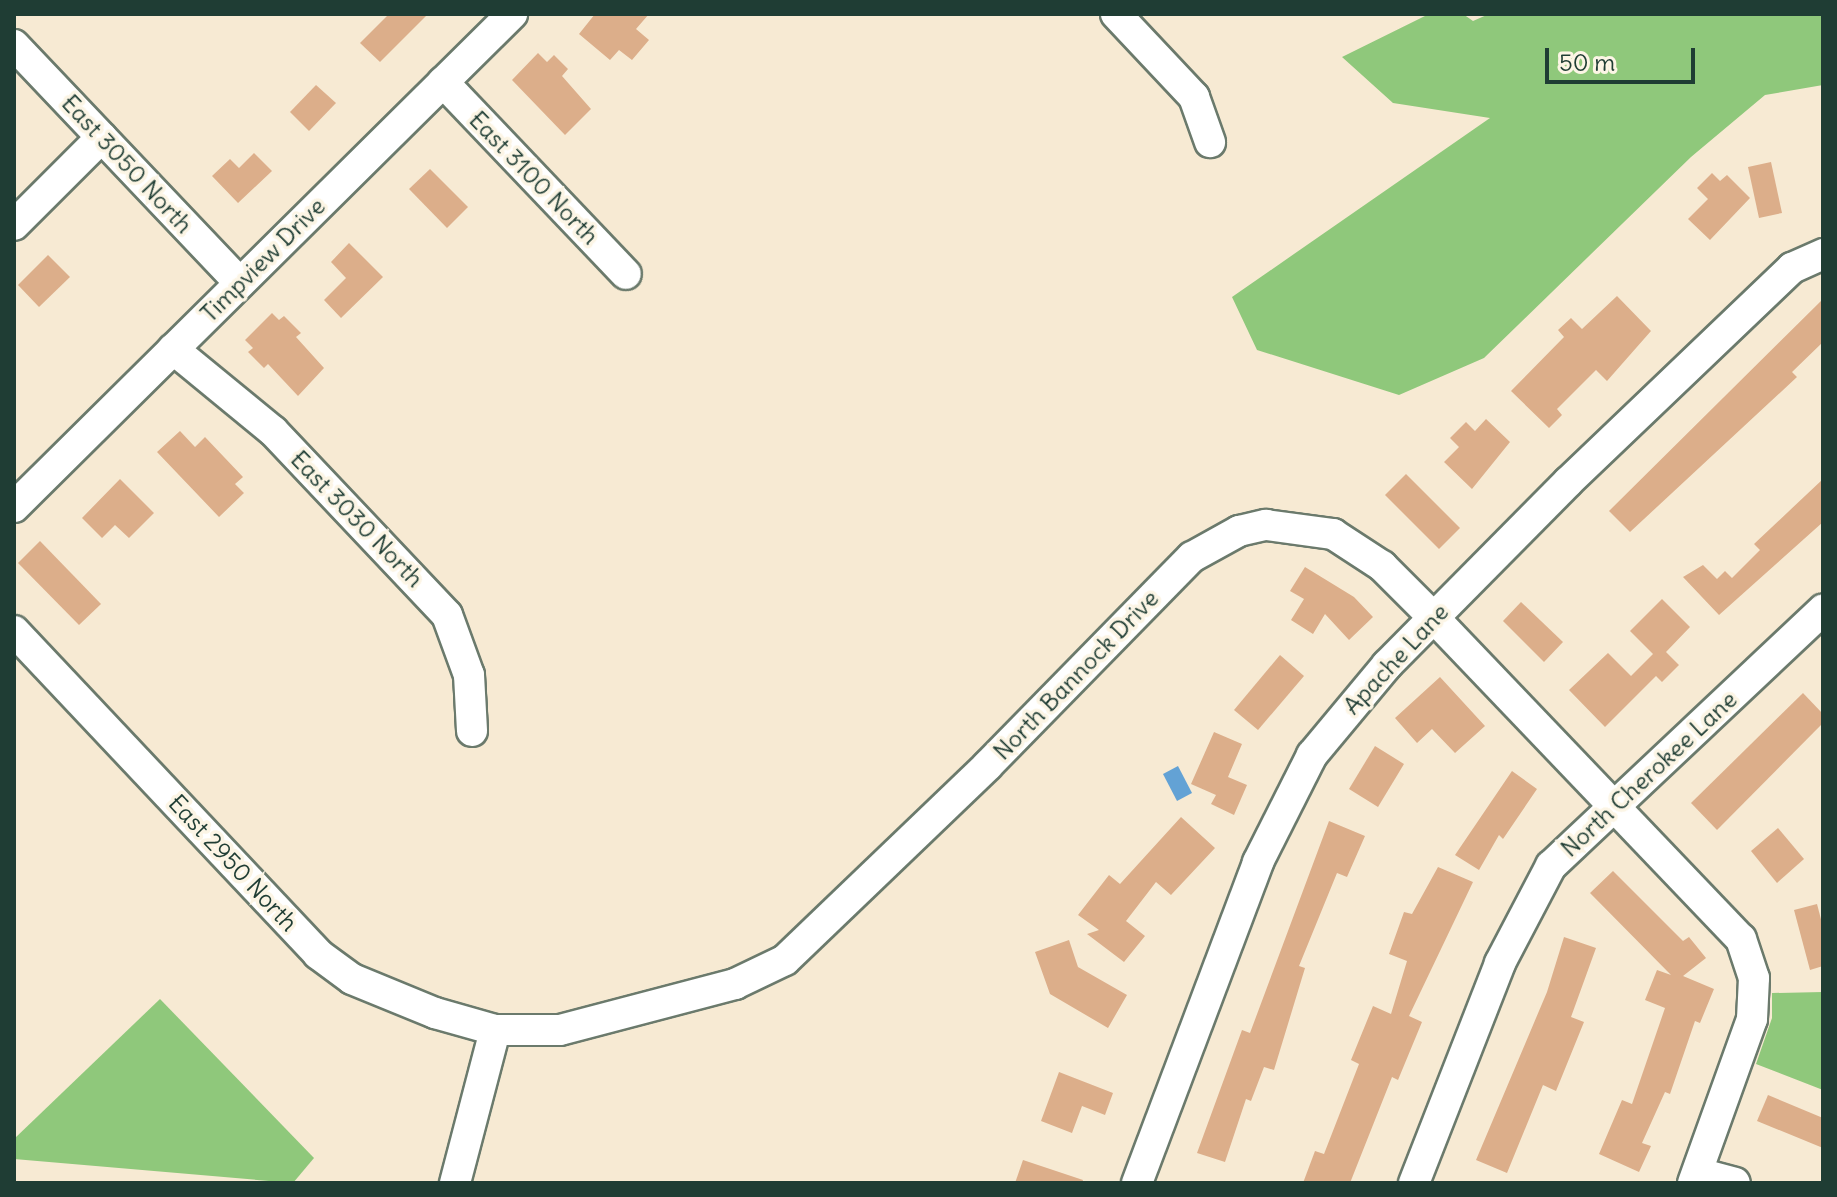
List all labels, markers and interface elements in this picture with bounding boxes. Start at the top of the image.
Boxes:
scale bar [1549,32,1699,82]
text: 50 m [1559,47,1615,77]
street label: East 3050 North [56,89,198,239]
street label: East 3100 North [463,105,605,251]
street label: Timpview Drive [195,192,331,328]
street label: East 3030 North [285,445,429,593]
street label: North Bannock Drive [988,584,1164,766]
street label: Apache Lane [1337,598,1455,720]
street label: North Cherokee Lane [1555,685,1743,863]
street label: East 2950 North [162,789,304,937]

